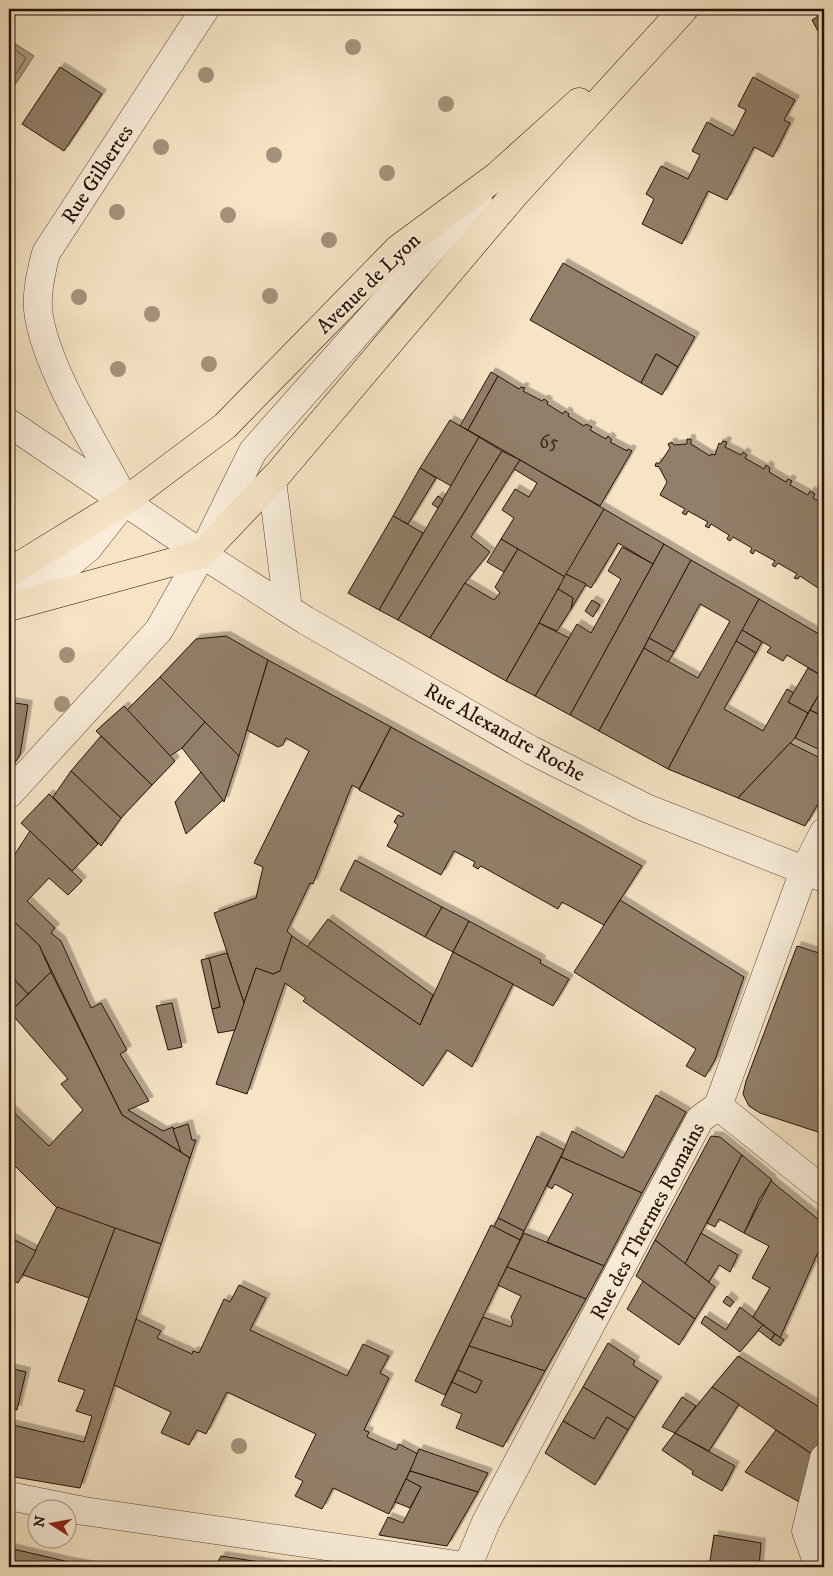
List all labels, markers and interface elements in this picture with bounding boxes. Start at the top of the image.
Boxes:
street label: Rue Gilbertes [56,120,139,229]
street label: Avenue de Lyon [311,228,426,340]
house number: 65 [539,431,559,454]
street label: Rue Alexandre Roche [419,678,590,788]
street label: Rue des Thermes Romains [585,1118,711,1324]
north arrow [28,1498,78,1548]
text: N [30,1514,50,1529]

